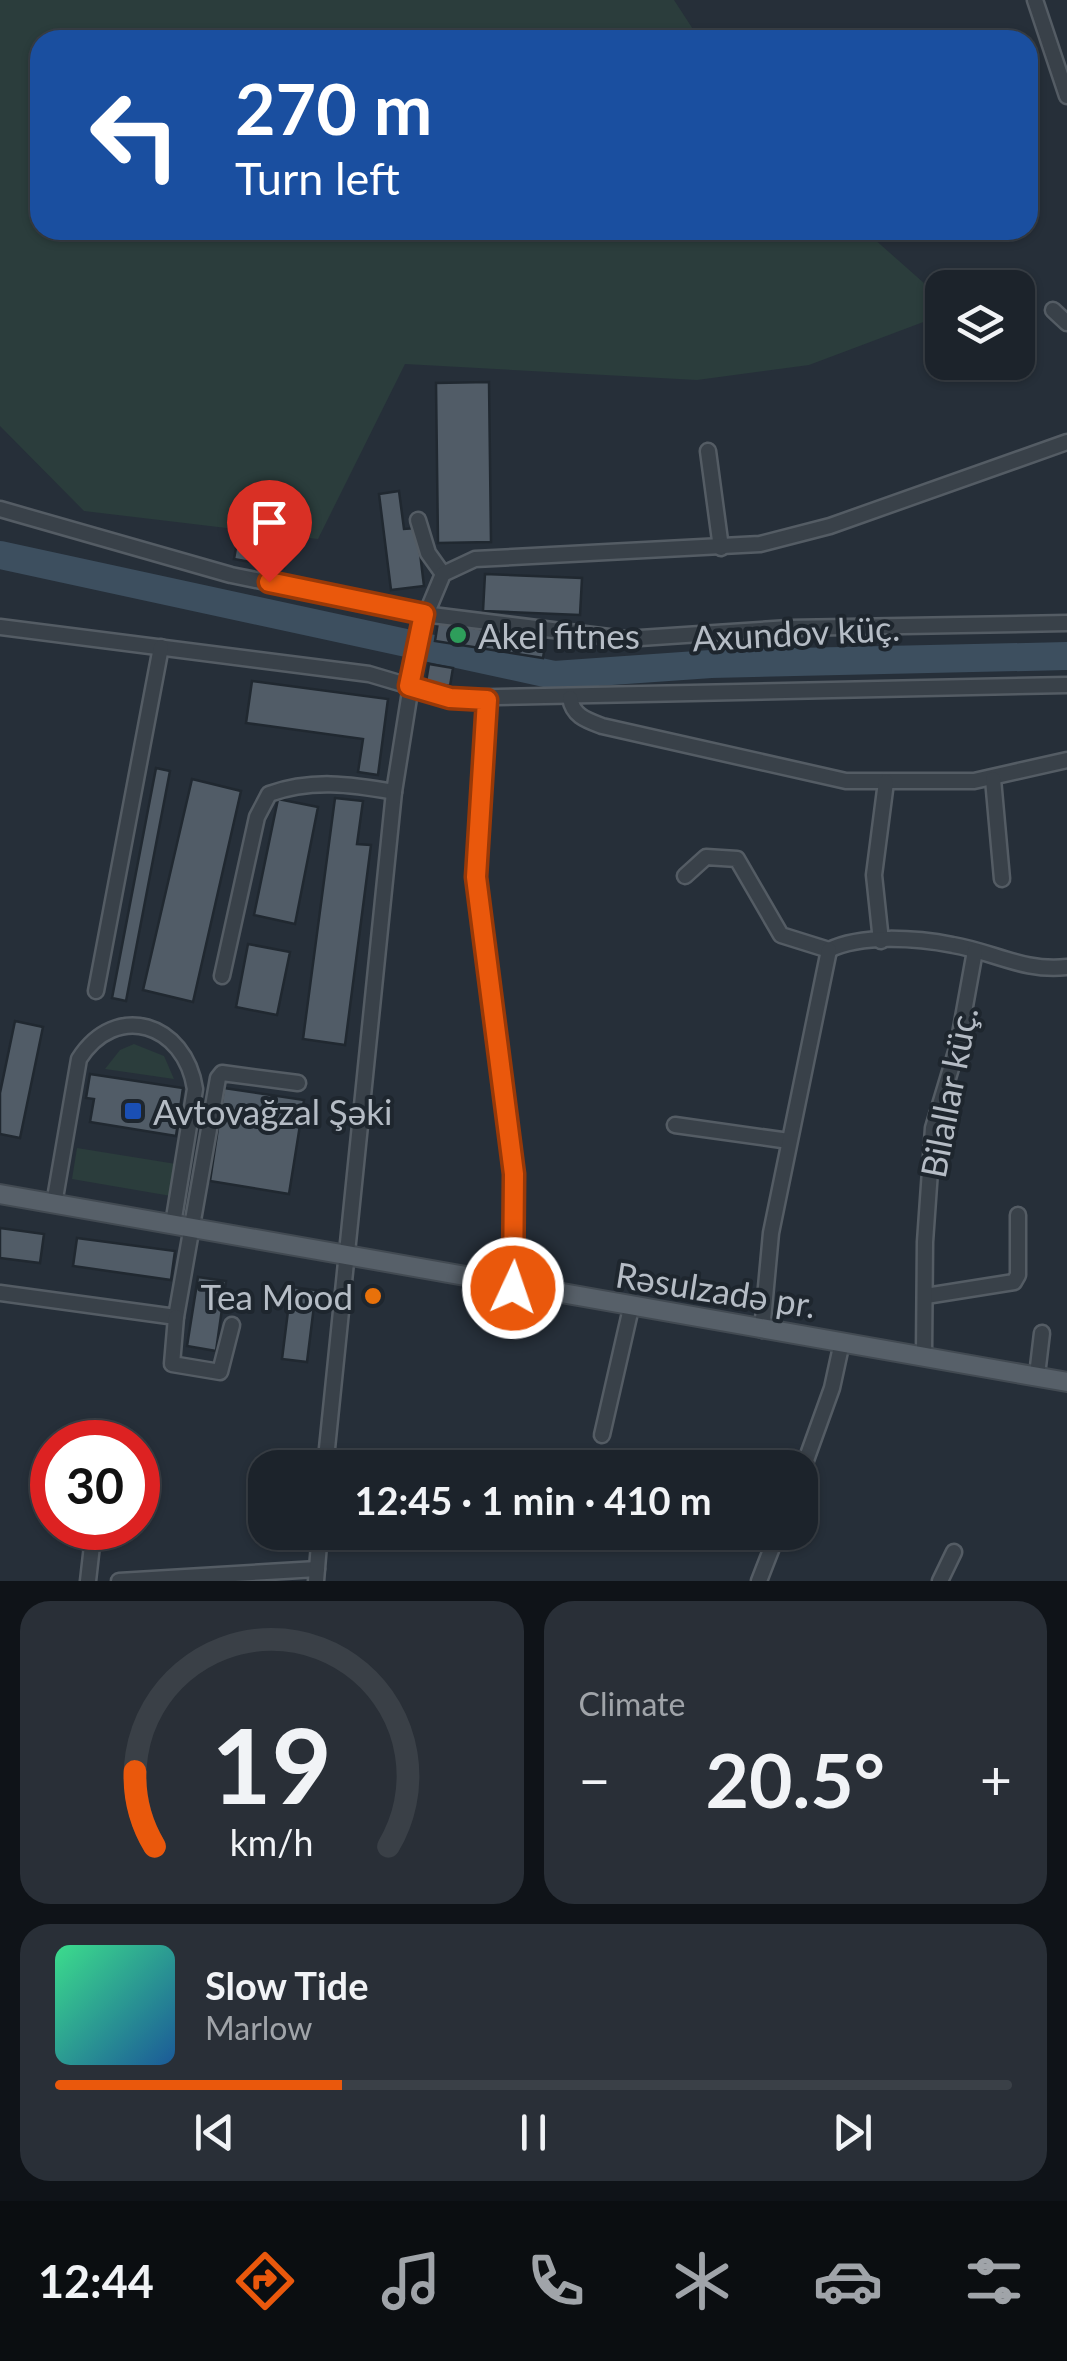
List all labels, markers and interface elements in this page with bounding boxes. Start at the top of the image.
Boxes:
text: 270 m [235,66,432,150]
icon: left [70,70,200,200]
text: Turn left [235,151,400,205]
map controls [925,270,1035,380]
button: layers [925,270,1035,380]
pin [227,480,312,583]
icon: arrive [242,495,297,550]
street label: Axundov küç. [691,606,901,658]
place label: Akel fitnes [478,614,640,656]
marker: Akel fitnes [447,624,469,646]
street label: Bilallar küç. [911,1003,985,1181]
place label: Avtovağzal Şəki [153,1090,392,1132]
marker: Avtovağzal Şəki [122,1100,144,1122]
position arrow [461,1236,565,1340]
street label: Rəsulzadə pr. [613,1252,819,1326]
place label: Tea Mood [201,1275,353,1317]
marker: Tea Mood [362,1285,384,1307]
speed limit sign: 30 [30,1420,160,1550]
text: 12:45 · 1 min · 410 m [354,1477,712,1523]
text: Climate [579,1684,685,1723]
text: 19 [211,1701,332,1826]
text: 20.5° [706,1734,885,1824]
text: − [579,1746,610,1812]
text: + [980,1746,1012,1812]
text: km/h [230,1821,314,1864]
text: Slow Tide [205,1962,368,2008]
text: Marlow [205,2008,312,2047]
icon: previous [187,2105,242,2160]
icon: pause [506,2105,561,2160]
icon: next [825,2105,880,2160]
icon: directions [230,2246,300,2316]
icon: music [376,2246,446,2316]
icon: phone [521,2246,591,2316]
icon: climate [667,2246,737,2316]
icon: car [813,2246,883,2316]
icon: filters [959,2246,1029,2316]
text: 12:44 [38,2254,154,2308]

